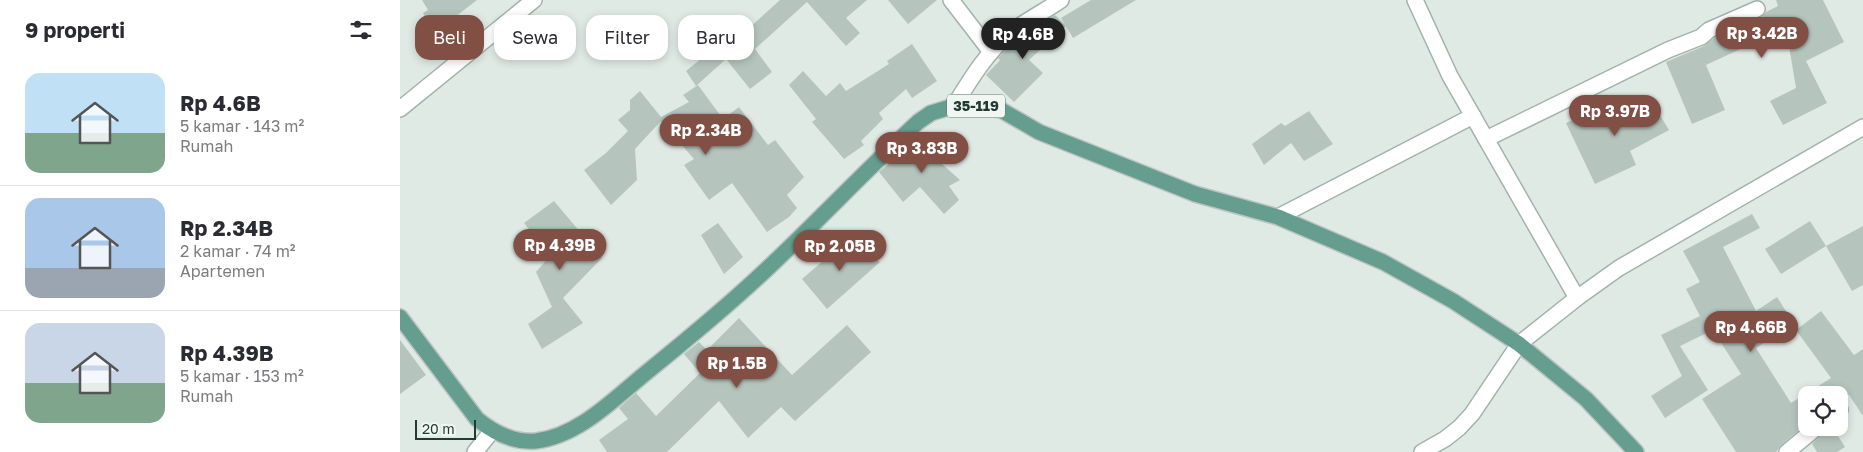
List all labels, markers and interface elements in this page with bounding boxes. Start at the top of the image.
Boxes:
chip: Beli [415,15,484,60]
chip: Sewa [494,15,576,60]
chip: Filter [586,15,668,60]
chip: Baru [678,15,754,60]
icon: filters [347,16,375,44]
text: 9 properti [25,17,125,43]
pin: Rp 3.42B [1710,17,1814,59]
pin: Rp 4.6B [977,18,1069,60]
text: Rp 3.42B [1727,23,1797,43]
text: Rp 4.6B [992,24,1054,44]
text: Rp 4.6B [180,90,261,116]
icon: home [65,93,125,153]
road number: 35-119 [947,94,1005,118]
pin: Rp 3.97B [1563,94,1667,137]
text: Rp 3.97B [1580,101,1650,121]
pin: Rp 2.34B [654,114,758,156]
text: 5 kamar · 143 m² [180,116,304,136]
text: Rp 2.34B [671,120,741,140]
pin: Rp 3.83B [870,132,974,174]
text: Rumah [180,136,233,156]
text: Rp 3.83B [886,138,958,158]
text: Rp 2.34B [180,215,273,241]
icon: home [65,218,125,278]
pin: Rp 4.39B [508,228,612,271]
pin: Rp 2.05B [788,230,892,272]
text: Rp 4.39B [524,235,596,255]
text: Rp 2.05B [804,236,876,256]
text: 2 kamar · 74 m² [180,241,296,261]
text: Apartemen [180,261,265,281]
pin: Rp 4.66B [1699,310,1803,353]
text: Rp 4.66B [1715,317,1787,337]
text: Rp 4.39B [180,340,274,366]
icon: home [65,343,125,403]
pin: Rp 1.5B [691,346,783,389]
text: Rp 1.5B [707,353,767,373]
text: 5 kamar · 153 m² [180,366,304,386]
text: Rumah [180,386,233,406]
map controls [1798,386,1848,436]
button: locate [1798,386,1848,436]
scale bar [415,417,476,440]
text: 20 m [422,420,455,437]

